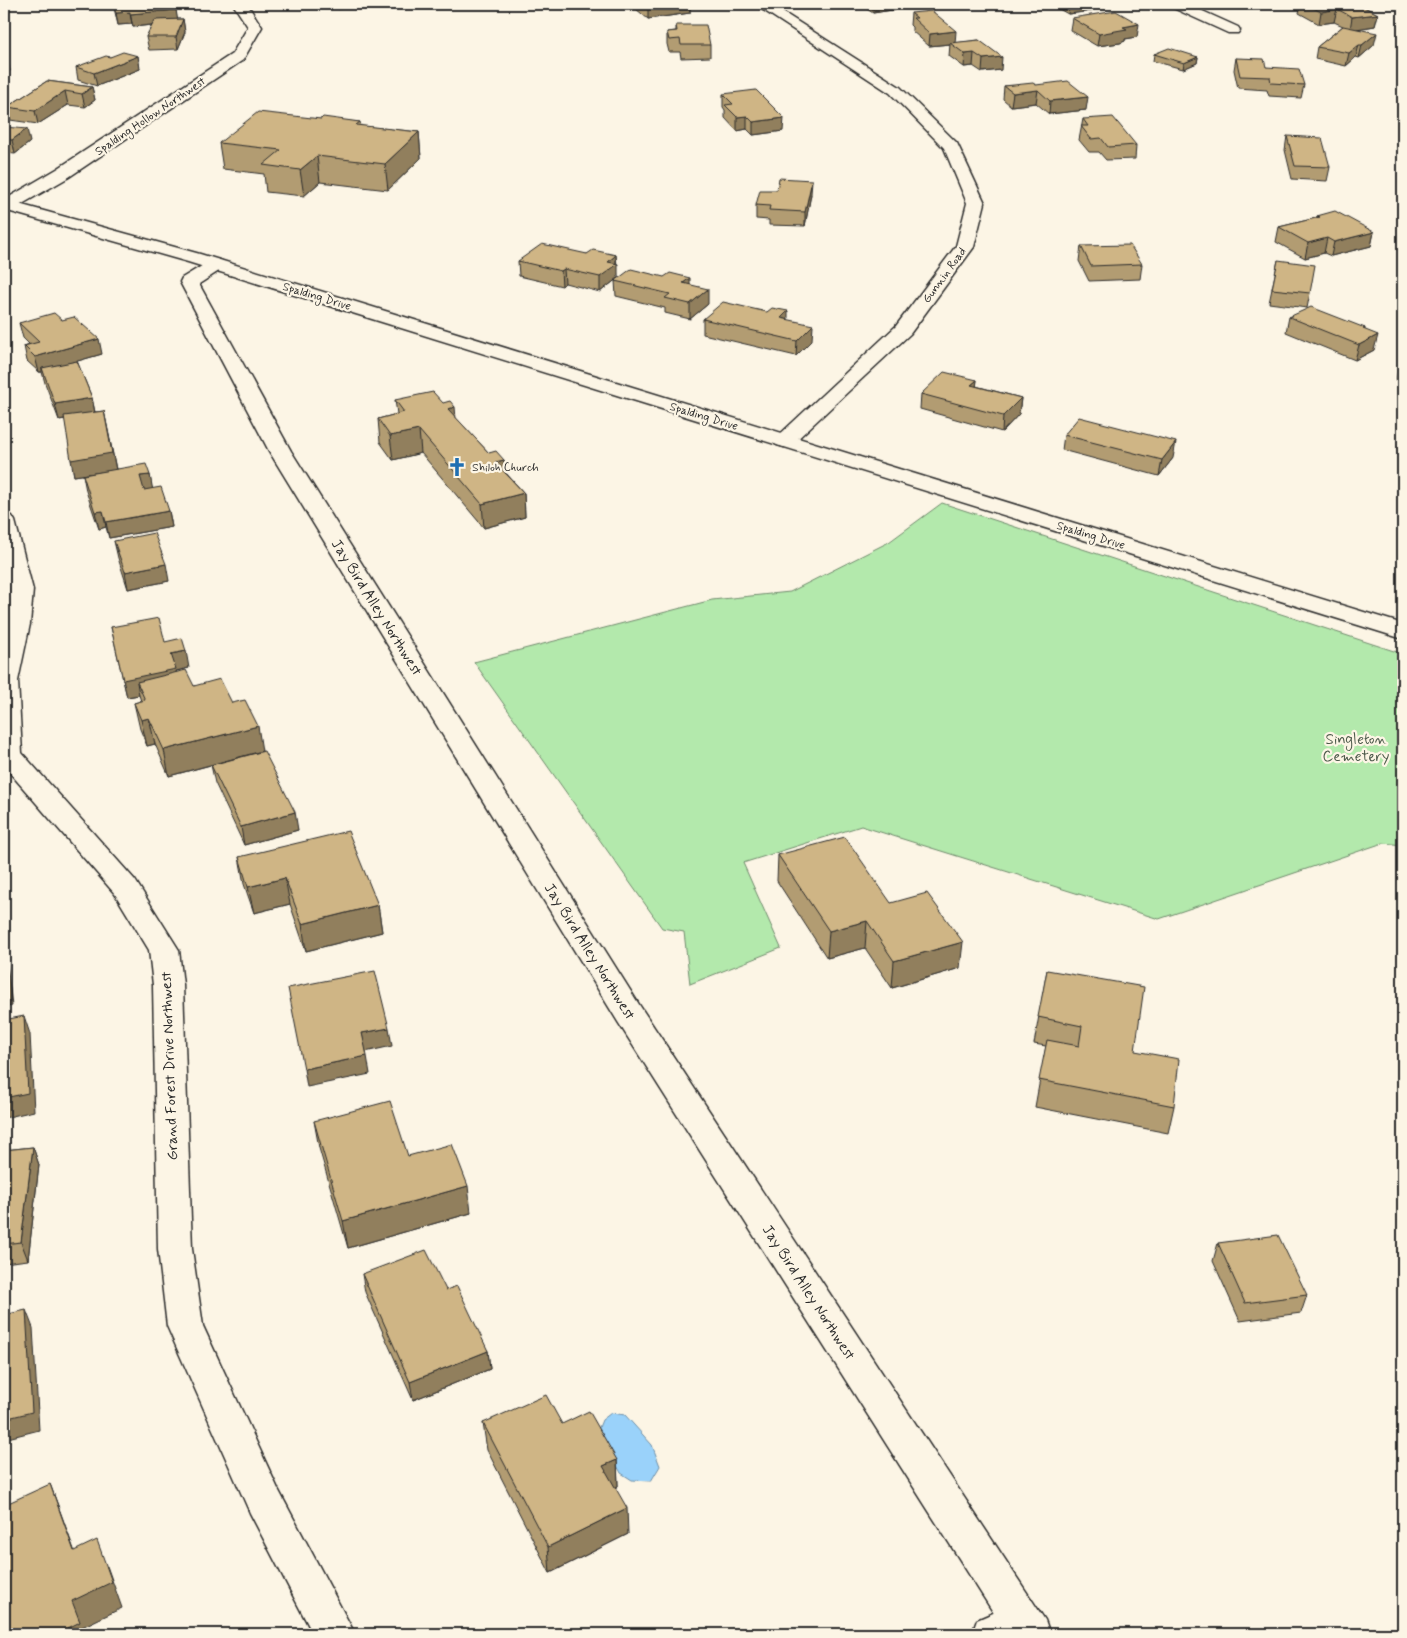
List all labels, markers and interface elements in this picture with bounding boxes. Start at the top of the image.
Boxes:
street label: Spalding Hollow Northwest [92,73,210,160]
street label: Gunnin Road [919,244,971,307]
street label: Spalding Drive [280,279,353,315]
street label: Spalding Drive [667,399,740,435]
church icon: Shiloh Church [446,456,468,478]
place label: Shiloh Church [472,460,539,476]
street label: Spalding Drive [1054,518,1127,554]
street label: Jay Bird Alley Northwest [326,535,427,680]
park label: Singleton Cemetery [1323,730,1390,767]
street label: Jay Bird Alley Northwest [539,879,640,1024]
street label: Grand Forest Drive Northwest [157,971,183,1161]
street label: Jay Bird Alley Northwest [757,1221,860,1365]

